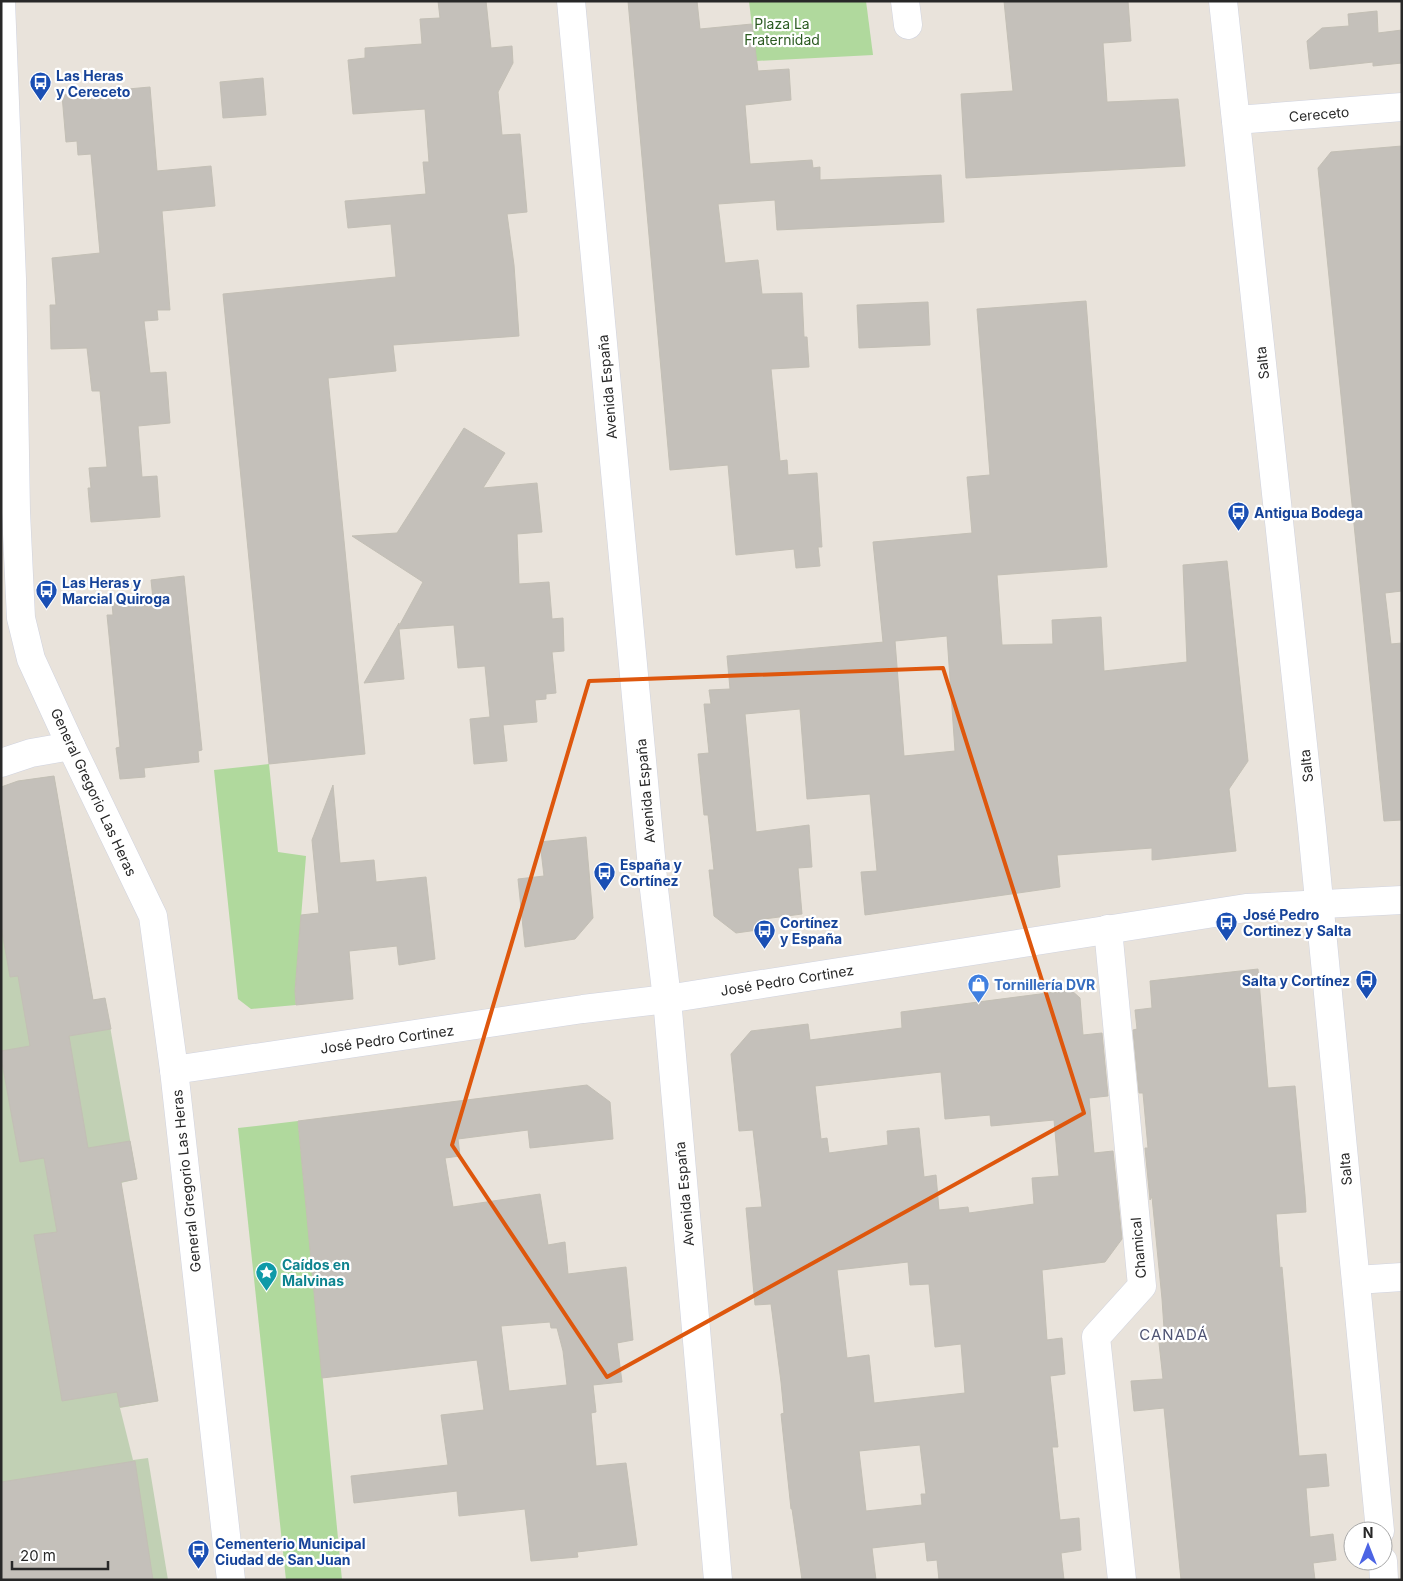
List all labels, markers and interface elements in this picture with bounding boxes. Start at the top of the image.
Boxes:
park label: Plaza La Fraternidad [744,15,820,48]
place label: Las Heras y Cereceto [56,67,131,100]
bus stop icon: Las Heras y Cereceto [28,71,52,102]
street label: Cereceto [1288,103,1350,125]
street label: Avenida España [594,334,620,440]
street label: Salta [1252,346,1272,380]
bus stop icon: Antigua Bodega [1226,500,1250,531]
place label: Antigua Bodega [1254,504,1363,521]
place label: Las Heras y Marcial Quiroga [62,574,170,607]
bus stop icon: Las Heras y Marcial Quiroga [34,578,58,609]
street label: General Gregorio Las Heras [48,705,140,879]
street label: Avenida España [632,738,658,844]
street label: Salta [1296,749,1316,783]
place label: España y Cortínez [620,856,683,889]
bus stop icon: España y Cortínez [592,860,616,891]
place label: José Pedro Cortinez y Salta [1243,906,1351,939]
bus stop icon: José Pedro Cortinez y Salta [1215,910,1239,941]
place label: Cortínez y España [780,914,842,947]
bus stop icon: Cortínez y España [752,918,776,949]
street label: José Pedro Cortinez [719,961,855,999]
bus stop icon: Salta y Cortínez [1354,968,1378,999]
shop icon: Tornillería DVR [966,972,990,1003]
place label: Salta y Cortínez [1242,972,1350,989]
place label: Tornillería DVR [994,976,1095,993]
street label: José Pedro Cortinez [319,1021,455,1057]
street label: General Gregorio Las Heras [168,1089,204,1273]
street label: Avenida España [671,1141,697,1247]
street label: Salta [1335,1152,1355,1186]
street label: Chamical [1127,1217,1149,1279]
place label: Caídos en Malvinas [282,1256,350,1289]
place icon: Caídos en Malvinas [254,1260,278,1291]
district label: CANADÁ [1139,1325,1209,1344]
north arrow [1343,1521,1393,1571]
text: N [1363,1524,1373,1541]
place label: Cementerio Municipal Ciudad de San Juan [215,1535,366,1568]
scale bar [12,1538,109,1570]
bus stop icon: Cementerio Municipal Ciudad de San Juan [187,1539,211,1570]
text: 20 m [20,1546,56,1565]

